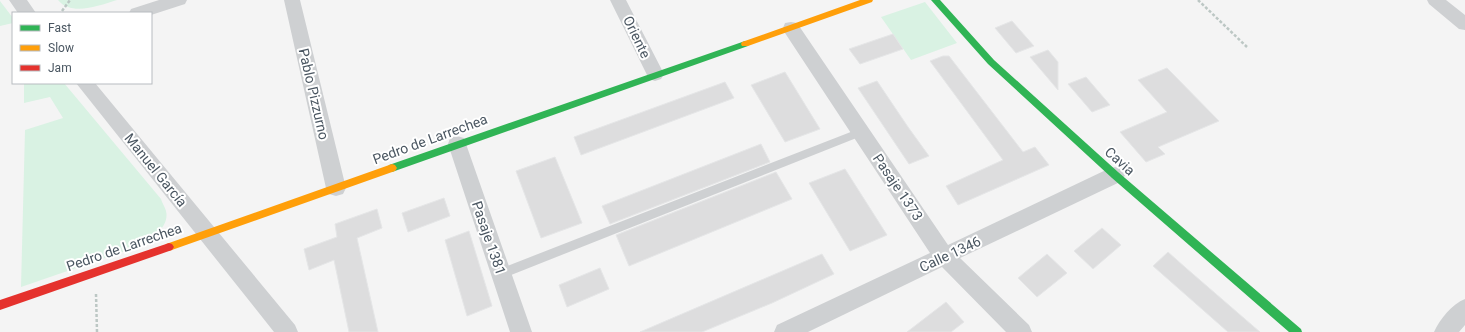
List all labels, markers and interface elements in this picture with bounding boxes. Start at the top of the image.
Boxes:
legend [12,12,152,84]
street label: Oriente [620,13,654,61]
text: Fast [48,21,71,35]
text: Slow [48,41,74,55]
street label: Pablo Pizzurno [296,47,332,141]
text: Jam [48,61,72,75]
street label: Pedro de Larrechea [370,111,490,167]
street label: Manuel García [122,130,190,210]
street label: Cavia [1102,144,1138,178]
street label: Pasaje 1373 [870,151,926,223]
street label: Pasaje 1381 [469,199,509,277]
street label: Pedro de Larrechea [64,220,184,274]
street label: Calle 1346 [917,233,983,275]

